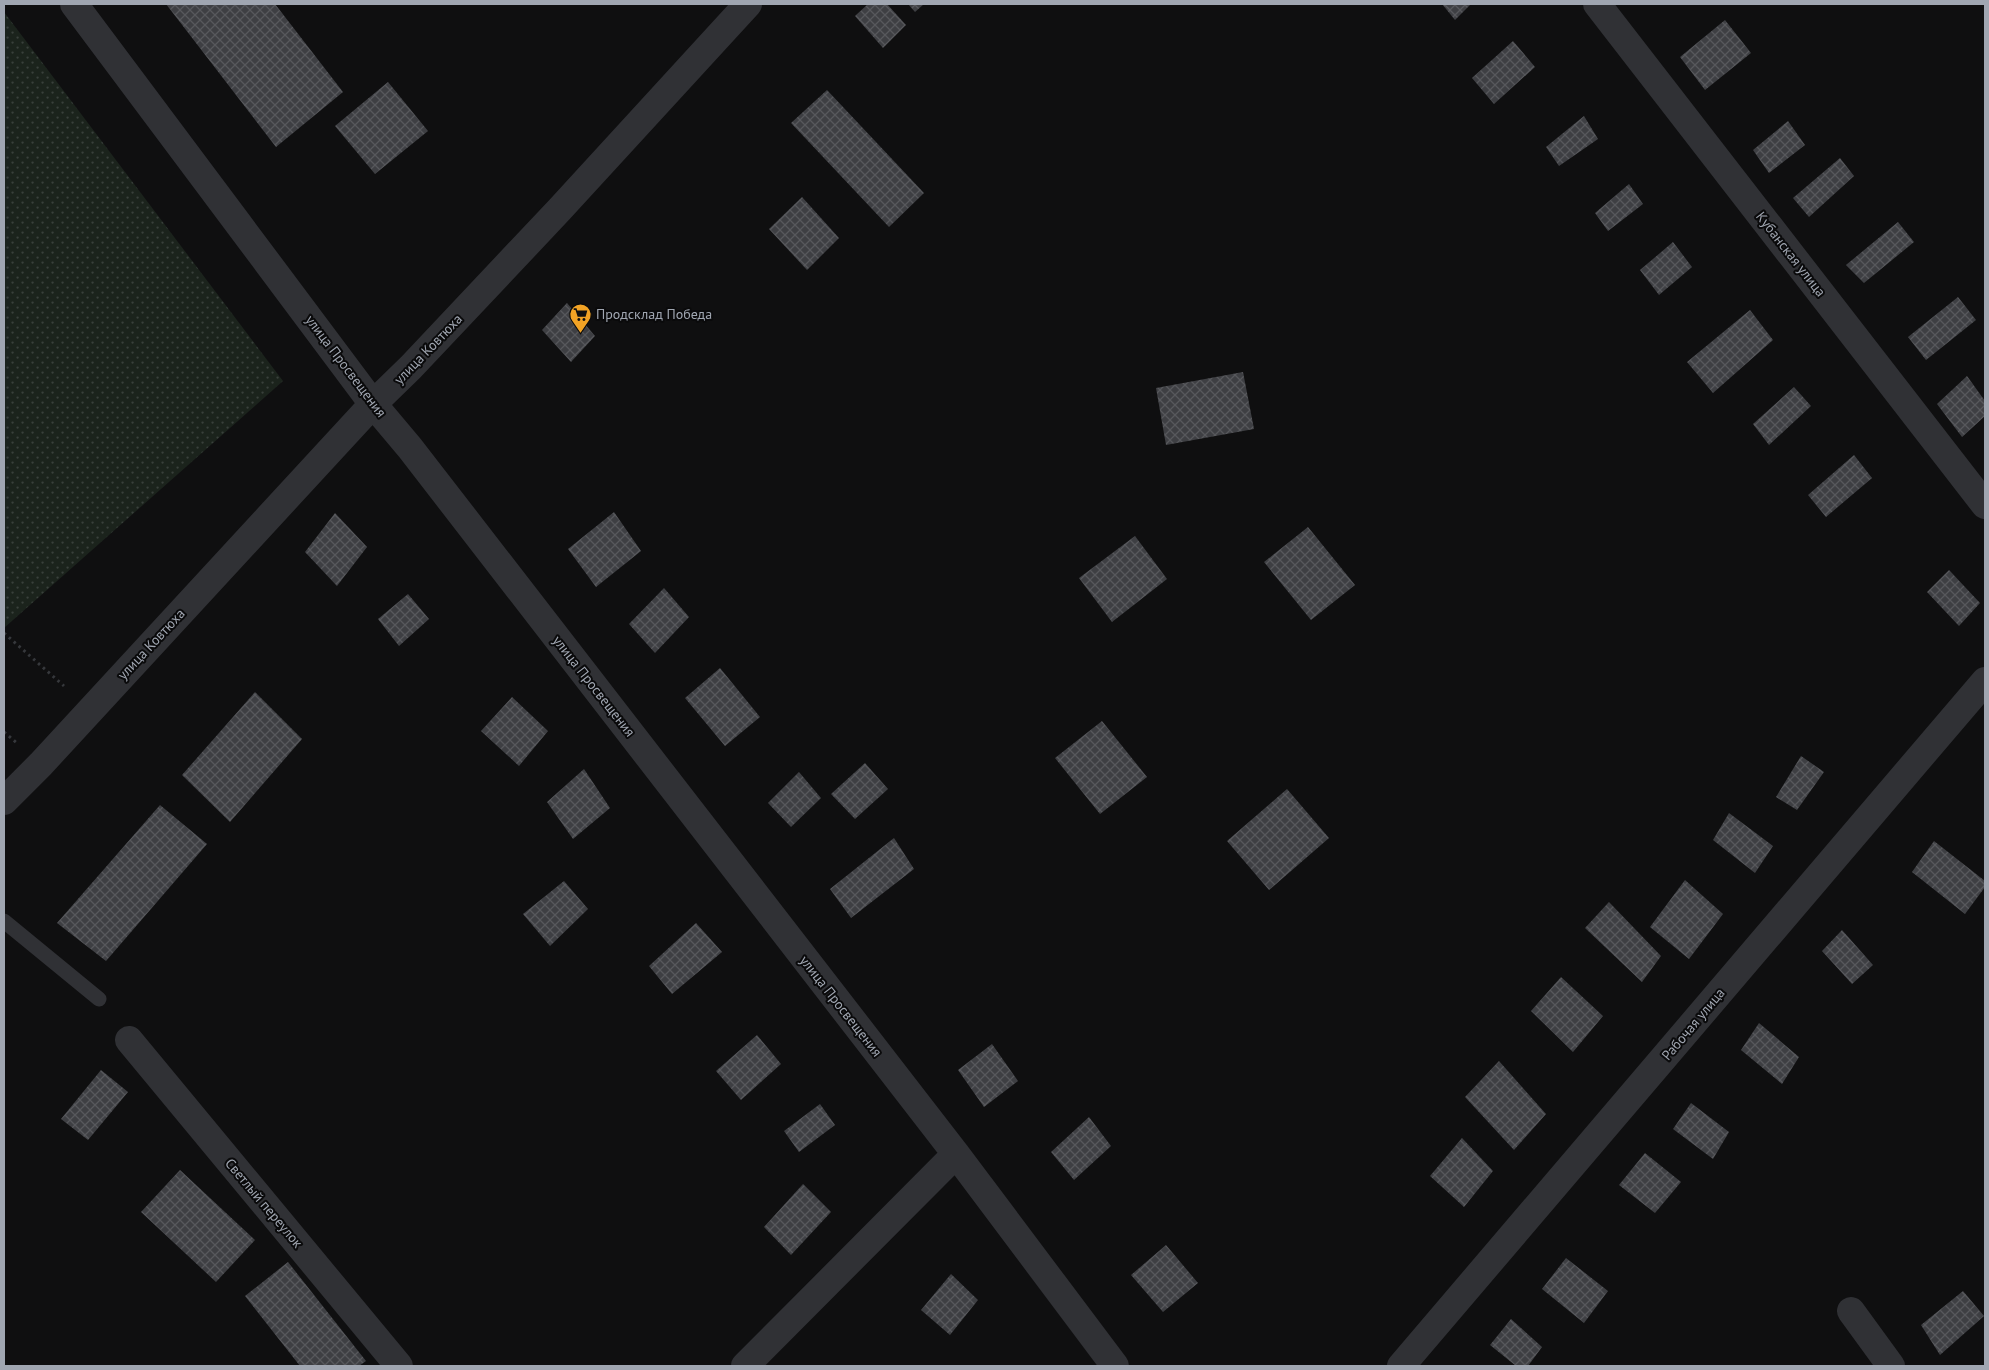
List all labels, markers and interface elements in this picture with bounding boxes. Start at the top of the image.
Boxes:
street label: Кубанская улица [1752,208,1830,300]
supermarket icon: Продсклад Победа [568,302,592,333]
place label: Продсклад Победа [596,305,712,323]
street label: улица Ковтюха [390,310,466,388]
street label: улица Просвещения [302,311,390,421]
street label: улица Ковтюха [113,605,189,683]
street label: улица Просвещения [549,632,639,740]
street label: улица Просвещения [796,952,886,1060]
street label: Рабочая улица [1657,984,1729,1064]
street label: Светлый переулок [221,1154,307,1252]

